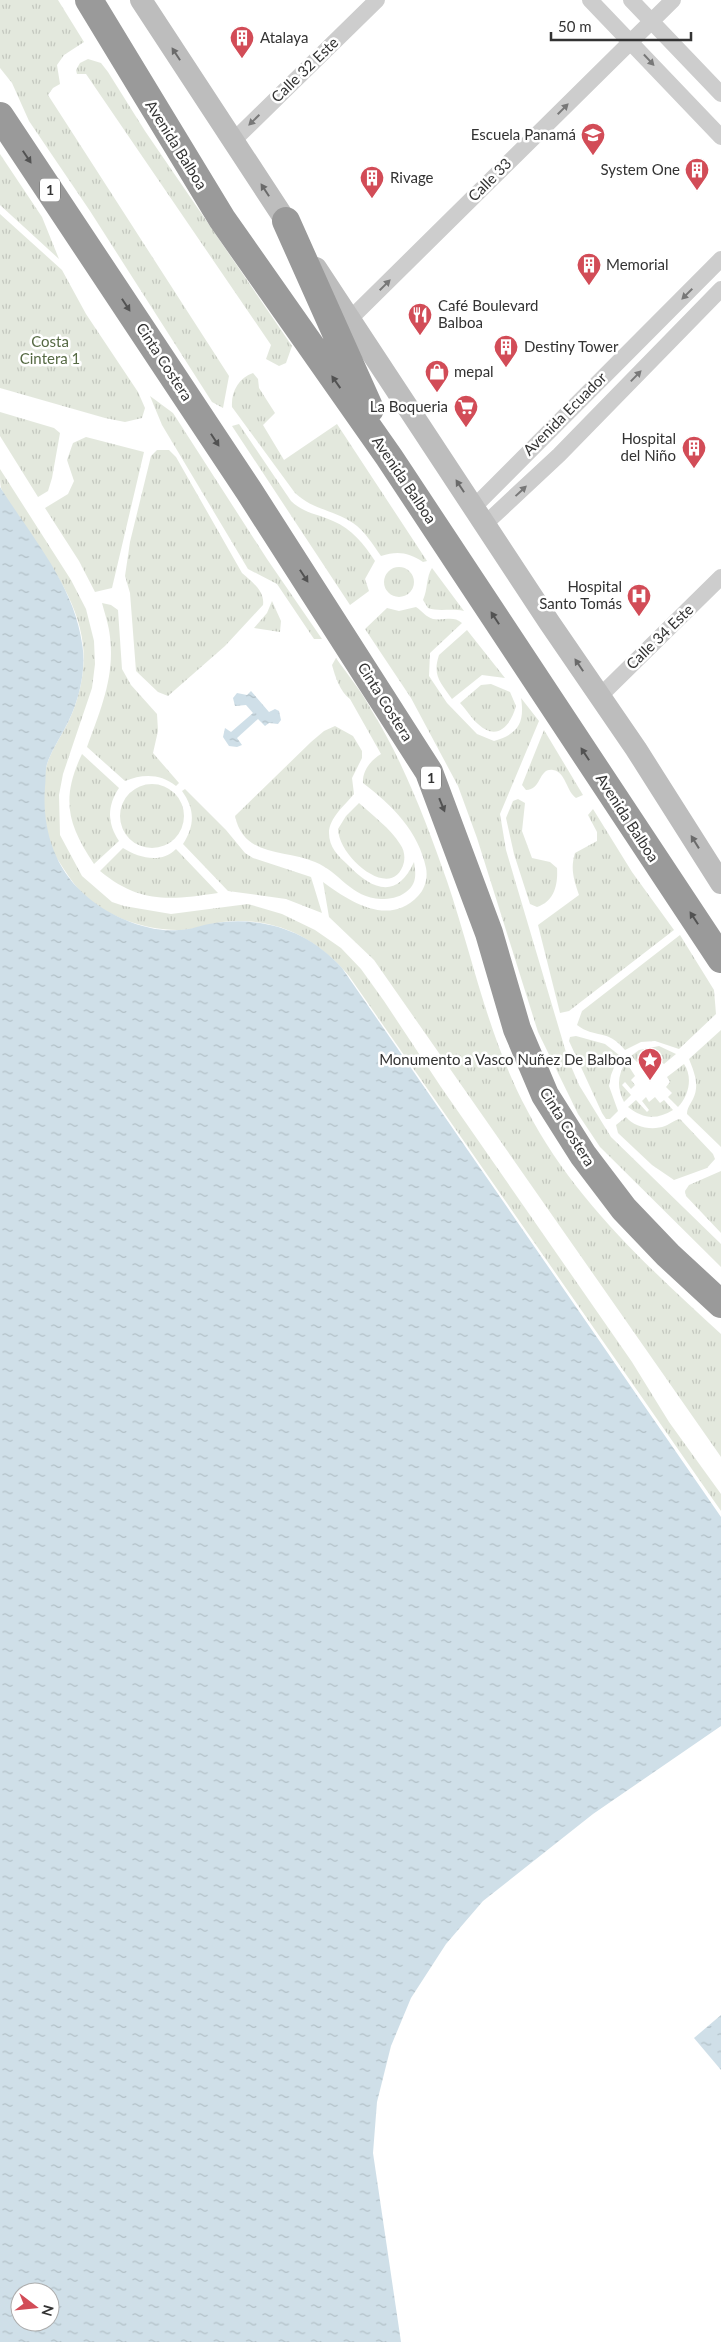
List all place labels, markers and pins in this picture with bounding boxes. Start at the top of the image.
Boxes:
building icon: Atalaya [229,25,255,59]
place label: Atalaya [260,28,308,46]
school or university icon: Escuela Panamá [580,122,606,156]
place label: Escuela Panamá [471,125,576,143]
building icon: System One [684,157,710,191]
place label: System One [601,160,680,178]
building icon: Rivage [359,165,385,199]
place label: Rivage [390,168,434,186]
building icon: Memorial [576,252,602,286]
place label: Memorial [606,255,669,273]
place label: Café Boulevard Balboa [438,296,538,331]
restaurant icon: Café Boulevard Balboa [407,302,433,336]
building icon: Destiny Tower [493,334,519,368]
place label: Destiny Tower [524,337,619,355]
shop icon: mepal [424,359,450,393]
place label: mepal [454,362,494,380]
supermarket icon: La Boqueria [453,394,479,428]
place label: La Boqueria [370,397,448,415]
place label: Hospital del Niño [620,429,676,464]
building icon: Hospital del Niño [681,435,707,469]
place label: Hospital Santo Tomás [539,577,622,612]
hospital icon: Hospital Santo Tomás [626,583,652,617]
place icon: Monumento a Vasco Nuñez De Balboa [637,1047,663,1081]
place label: Monumento a Vasco Nuñez De Balboa [379,1050,632,1068]

